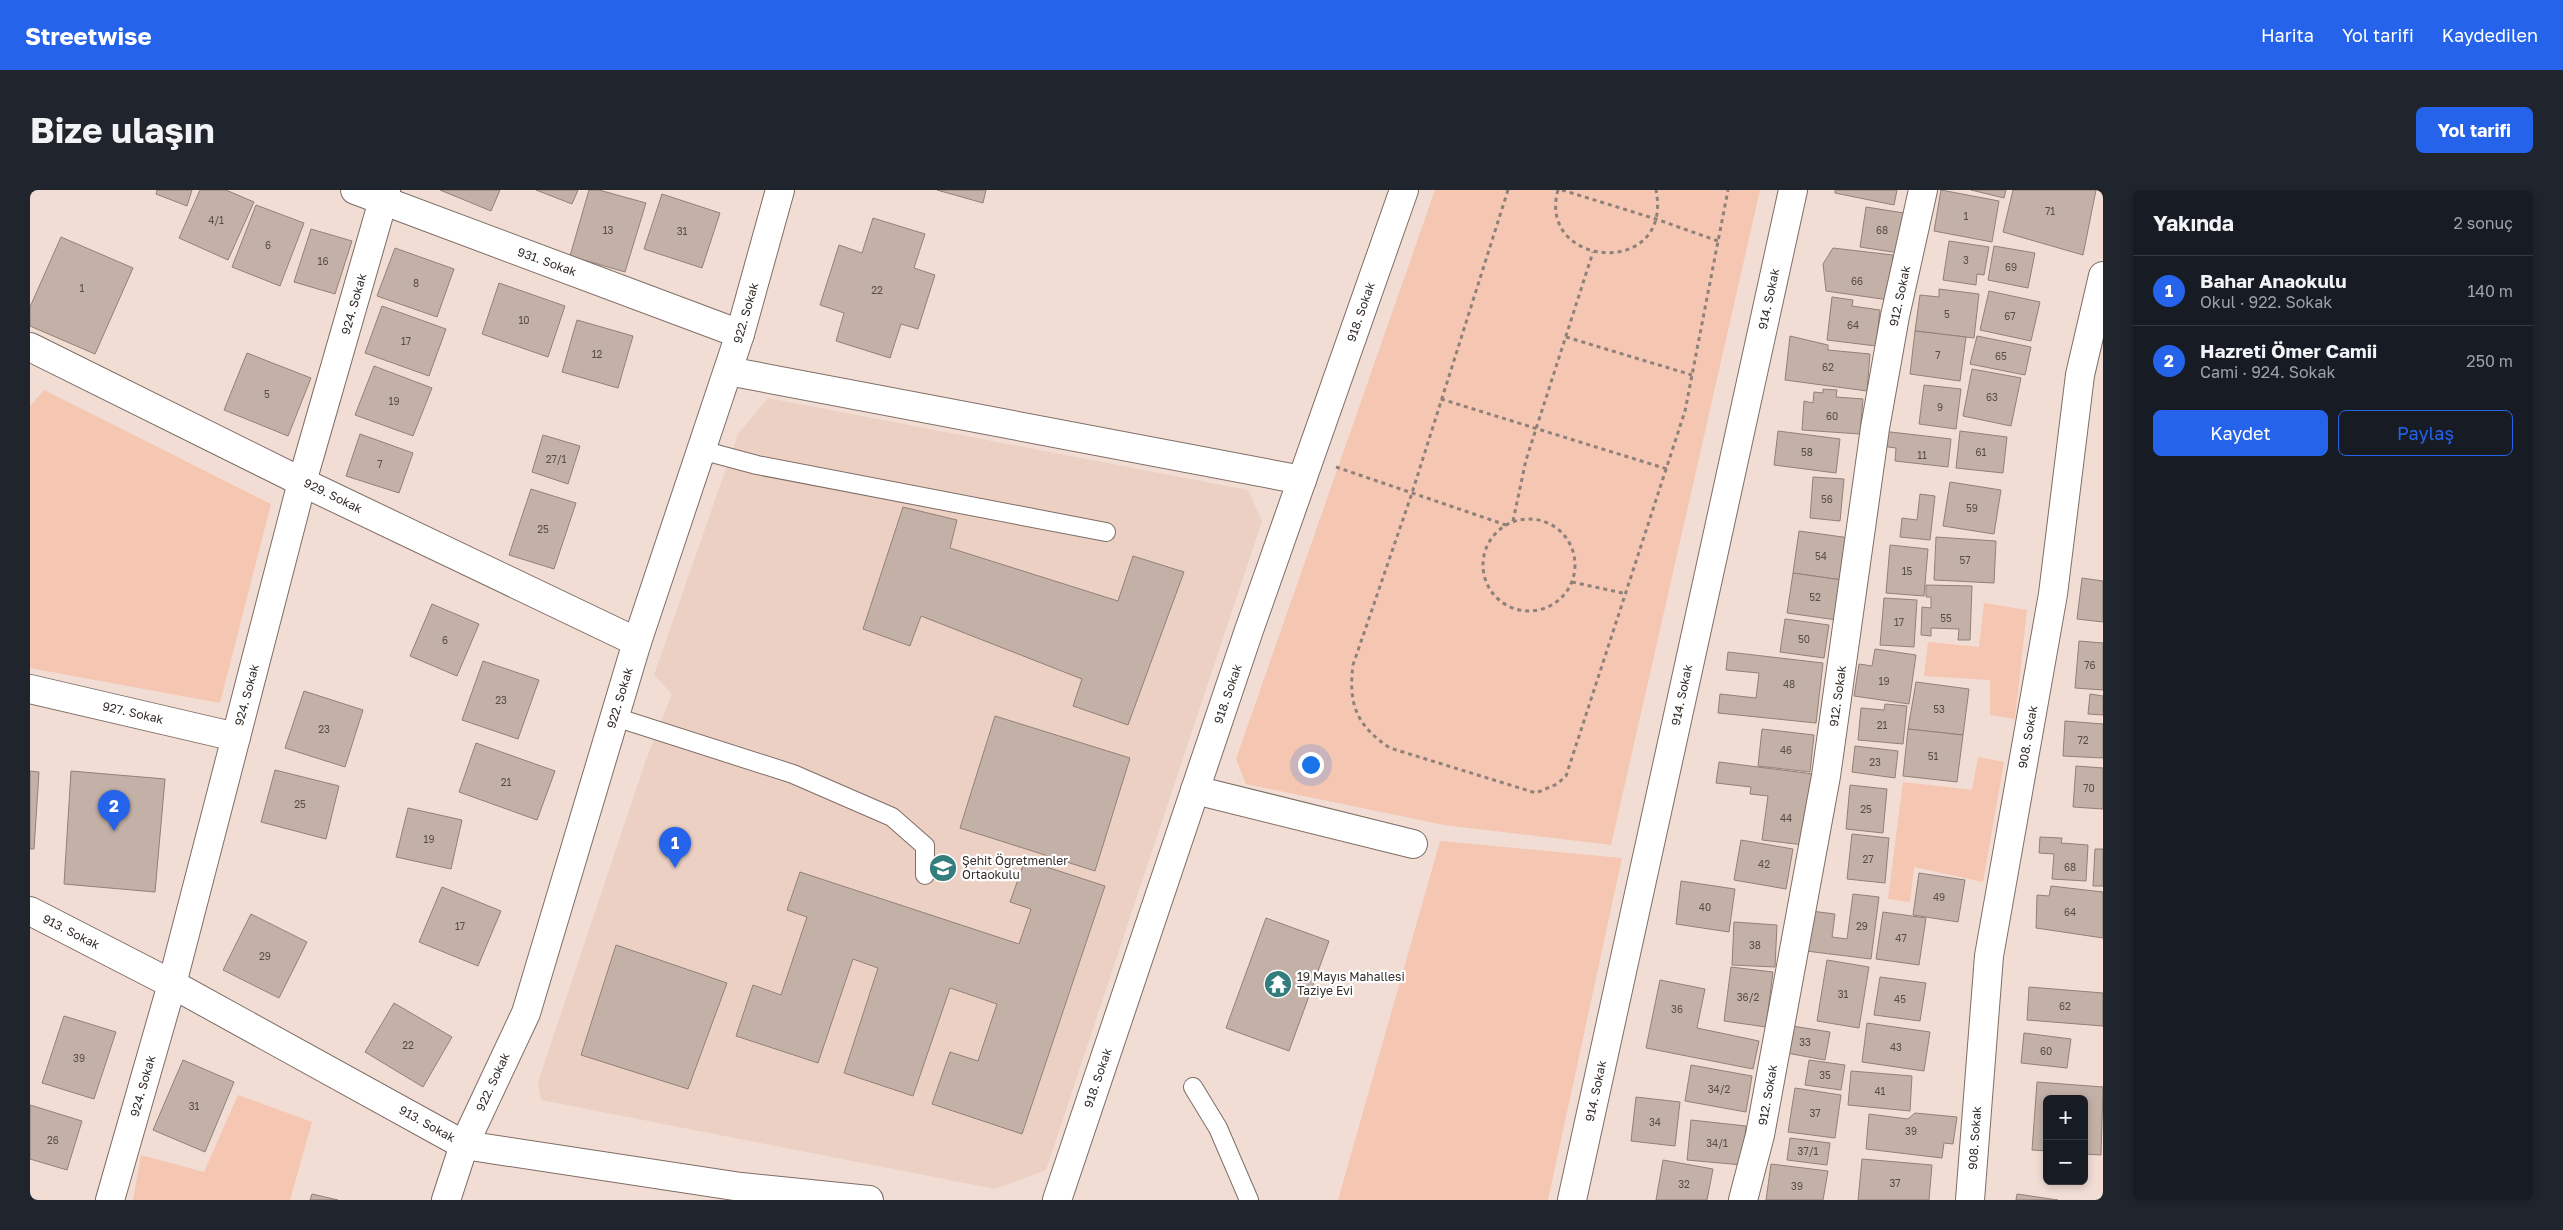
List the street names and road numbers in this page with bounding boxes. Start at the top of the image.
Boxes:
street label: 931. Sokak [516,244,579,279]
street label: 912. Sokak [1886,264,1913,328]
street label: 914. Sokak [1755,267,1782,331]
street label: 924. Sokak [338,271,370,336]
street label: 922. Sokak [730,280,761,345]
street label: 918. Sokak [1343,280,1378,344]
street label: 929. Sokak [302,475,365,516]
street label: 924. Sokak [231,662,262,727]
street label: 918. Sokak [1210,662,1245,726]
street label: 914. Sokak [1668,663,1695,727]
street label: 912. Sokak [1826,664,1849,728]
street label: 922. Sokak [603,665,636,730]
street label: 927. Sokak [101,698,165,727]
street label: 908. Sokak [2015,704,2040,770]
street label: 913. Sokak [40,911,102,952]
street label: 918. Sokak [1080,1046,1115,1110]
street label: 922. Sokak [472,1050,513,1113]
street label: 924. Sokak [127,1053,159,1118]
street label: 914. Sokak [1582,1059,1609,1123]
street label: 912. Sokak [1755,1063,1780,1127]
street label: 913. Sokak [397,1102,458,1145]
street label: 908. Sokak [1965,1105,1984,1170]

